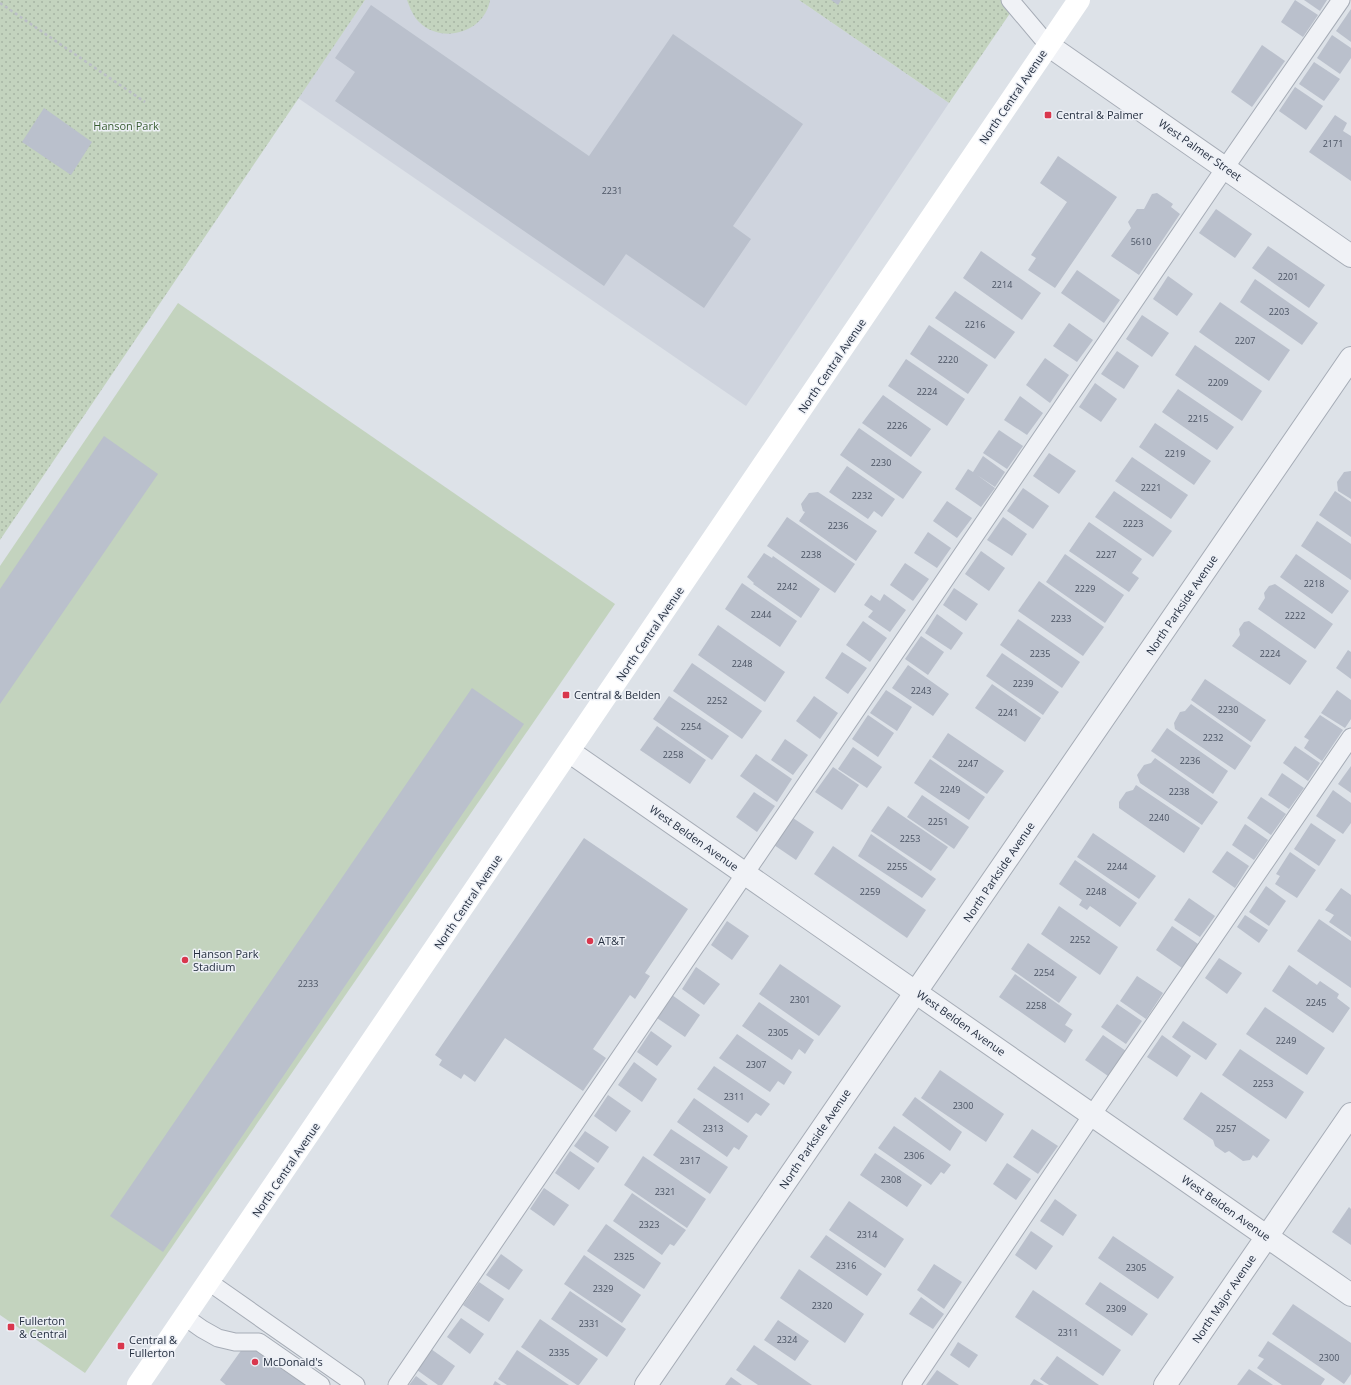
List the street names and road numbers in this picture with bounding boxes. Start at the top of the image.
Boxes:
street label: North Central Avenue [975,46,1050,147]
street label: West Palmer Street [1156,115,1245,184]
street label: North Central Avenue [794,315,869,416]
street label: North Parkside Avenue [1142,552,1221,658]
street label: North Central Avenue [612,583,687,684]
street label: West Belden Avenue [647,801,742,874]
street label: North Parkside Avenue [959,819,1038,925]
street label: North Central Avenue [430,851,505,952]
street label: West Belden Avenue [914,986,1009,1059]
street label: North Parkside Avenue [775,1086,854,1192]
street label: North Central Avenue [248,1119,323,1220]
street label: West Belden Avenue [1179,1171,1274,1244]
street label: North Major Avenue [1188,1251,1259,1346]

